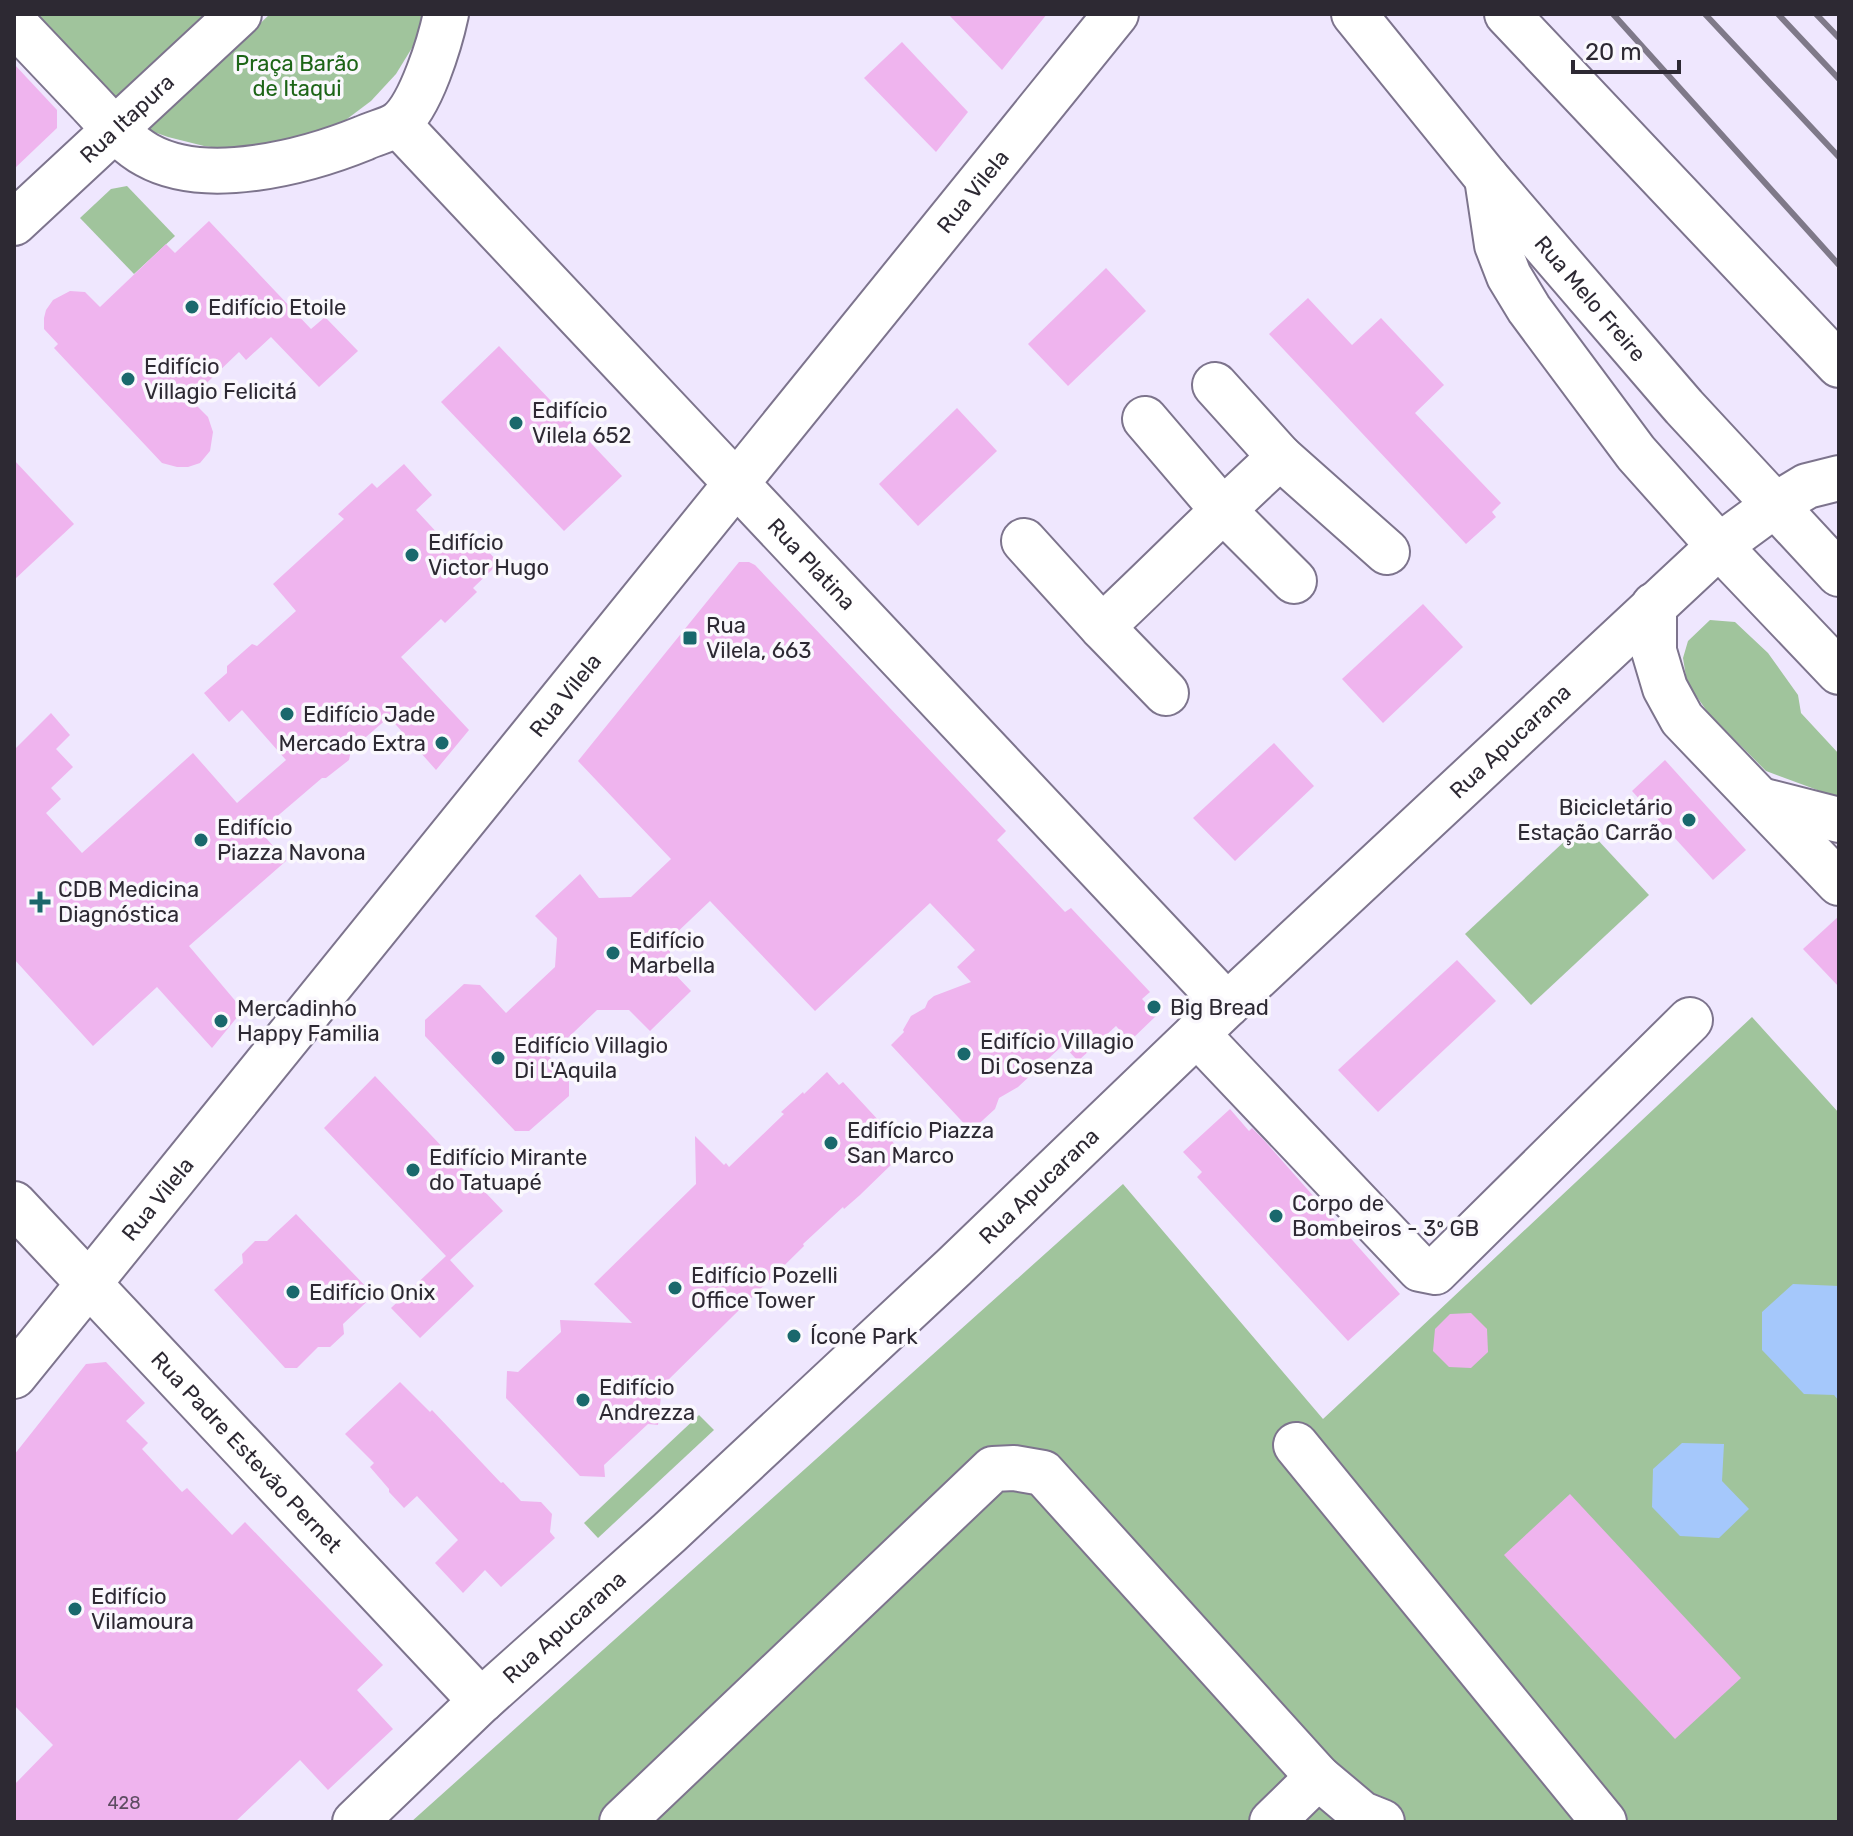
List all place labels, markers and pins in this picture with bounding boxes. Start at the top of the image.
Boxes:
place label: Edifício Etoile [208,294,346,321]
marker: Edifício Etoile [183,298,201,316]
place label: Edifício Villagio Felicitá [144,353,297,405]
marker: Edifício Villagio Felicitá [119,370,137,388]
place label: Edifício Vilela 652 [532,397,631,449]
marker: Edifício Vilela 652 [507,414,525,432]
place label: Edifício Victor Hugo [428,529,549,581]
marker: Edifício Victor Hugo [403,546,421,564]
place label: Rua Vilela, 663 [706,612,811,664]
marker: Rua Vilela, 663 [681,629,699,647]
place label: Edifício Jade [303,701,435,728]
marker: Edifício Jade [278,705,296,723]
place label: Mercado Extra [279,730,426,757]
marker: Mercado Extra [433,734,451,752]
place label: Bicicletário Estação Carrão [1517,794,1673,846]
marker: Bicicletário Estação Carrão [1680,811,1698,829]
place label: Edifício Piazza Navona [217,814,366,866]
marker: Edifício Piazza Navona [192,831,210,849]
place label: CDB Medicina Diagnóstica [58,876,199,928]
marker: CDB Medicina Diagnóstica [29,891,51,913]
place label: Edifício Marbella [629,927,715,979]
marker: Edifício Marbella [604,944,622,962]
place label: Big Bread [1170,994,1269,1021]
place label: Mercadinho Happy Familia [237,995,380,1047]
marker: Big Bread [1145,998,1163,1016]
marker: Mercadinho Happy Familia [212,1012,230,1030]
place label: Edifício Villagio Di Cosenza [980,1028,1134,1080]
place label: Edifício Villagio Di L'Aquila [514,1032,668,1084]
marker: Edifício Villagio Di Cosenza [955,1045,973,1063]
marker: Edifício Villagio Di L'Aquila [489,1049,507,1067]
place label: Edifício Piazza San Marco [847,1117,994,1169]
marker: Edifício Piazza San Marco [822,1134,840,1152]
place label: Edifício Mirante do Tatuapé [429,1144,587,1196]
marker: Edifício Mirante do Tatuapé [404,1161,422,1179]
place label: Corpo de Bombeiros - 3º GB [1292,1190,1479,1242]
marker: Corpo de Bombeiros - 3º GB [1267,1207,1285,1225]
place label: Edifício Pozelli Office Tower [691,1262,838,1314]
place label: Edifício Onix [309,1279,436,1306]
marker: Edifício Pozelli Office Tower [666,1279,684,1297]
marker: Edifício Onix [284,1283,302,1301]
place label: Ícone Park [810,1323,918,1350]
marker: Ícone Park [785,1327,803,1345]
place label: Edifício Andrezza [599,1374,695,1426]
marker: Edifício Andrezza [574,1391,592,1409]
place label: Edifício Vilamoura [91,1583,194,1635]
marker: Edifício Vilamoura [66,1600,84,1618]

